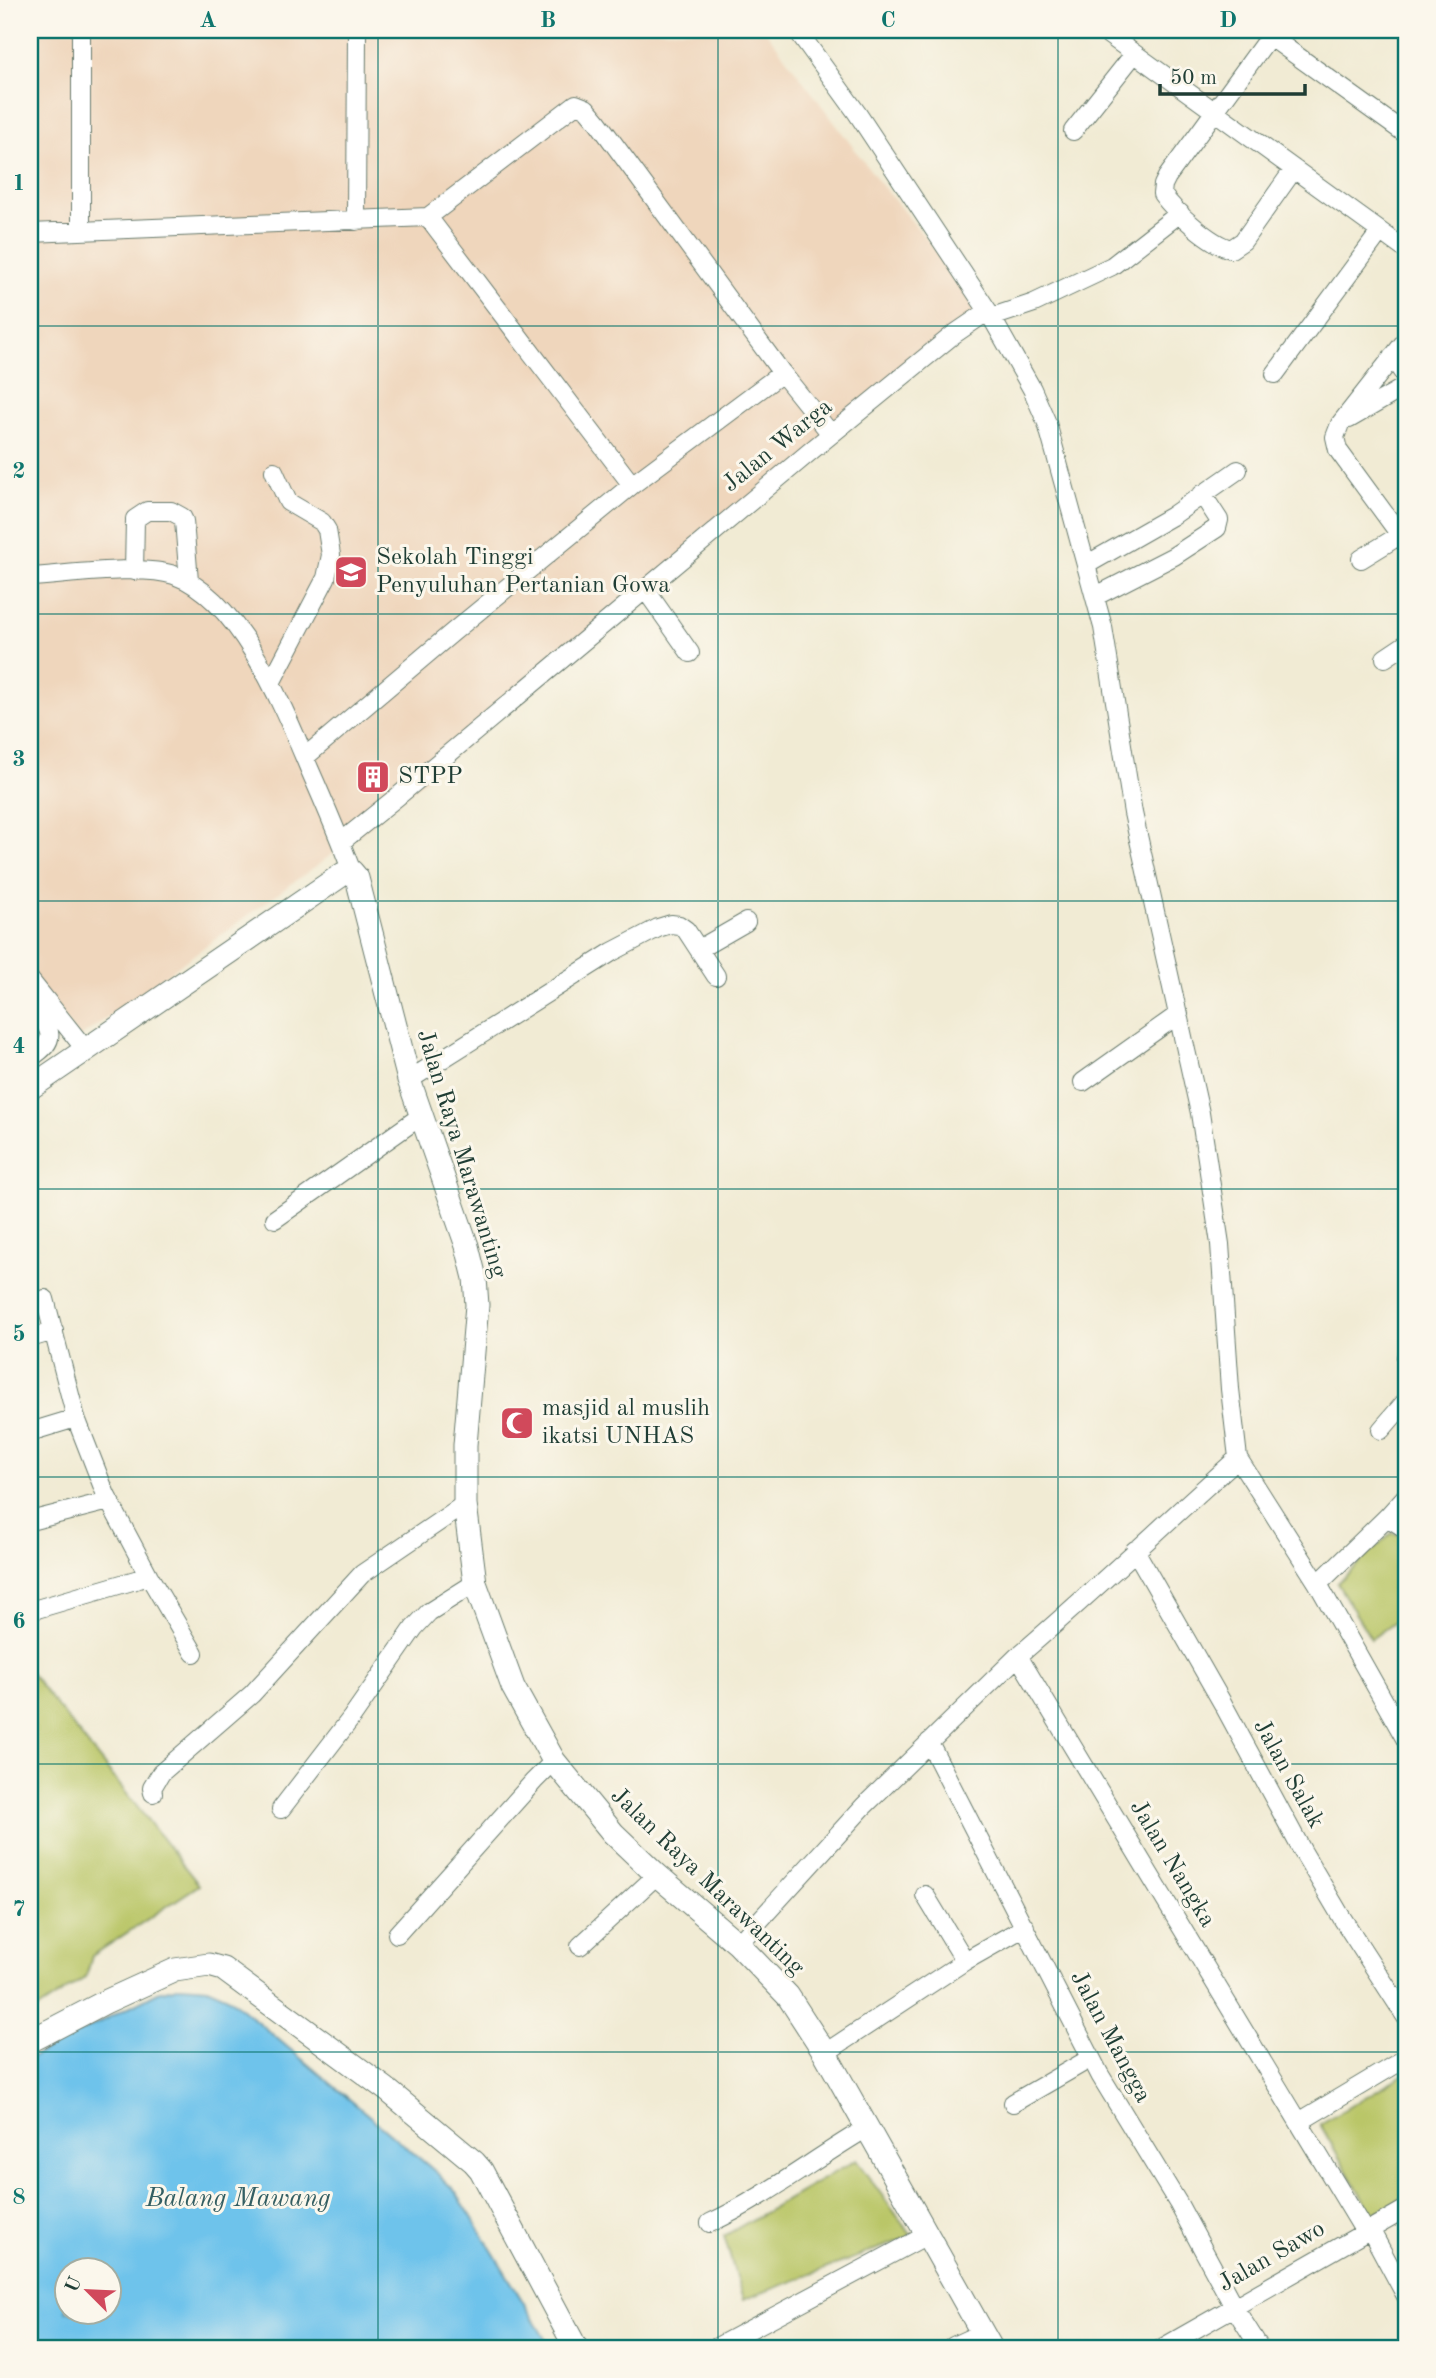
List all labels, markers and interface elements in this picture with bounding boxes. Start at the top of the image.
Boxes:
text: A [199,9,217,32]
text: B [540,9,556,32]
text: C [880,9,896,32]
text: D [1219,9,1237,32]
scale bar [1160,52,1305,96]
text: 50 m [1170,68,1217,89]
text: 1 [12,172,26,195]
street label: Jalan Warga [719,395,837,497]
text: 2 [12,460,26,483]
place label: Sekolah Tinggi Penyuluhan Pertanian Gowa [376,546,670,598]
school or university icon: Sekolah Tinggi Penyuluhan Pertanian Gowa [332,553,370,591]
text: 3 [12,748,26,771]
building icon: STPP [354,758,392,796]
place label: STPP [398,765,463,789]
street label: Jalan Raya Marawanting [412,1027,510,1281]
text: 4 [12,1035,26,1058]
text: 5 [12,1323,26,1346]
place label: masjid al muslih ikatsi UNHAS [542,1397,710,1449]
mosque icon: masjid al muslih ikatsi UNHAS [498,1404,536,1442]
text: 6 [12,1610,26,1633]
street label: Jalan Salak [1248,1716,1328,1832]
street label: Jalan Raya Marawanting [606,1784,808,1980]
street label: Jalan Nangka [1125,1796,1219,1932]
text: 7 [12,1898,26,1921]
street label: Jalan Mangga [1065,1967,1155,2107]
text: 8 [12,2186,26,2209]
water label: Balang Mawang [144,2186,331,2212]
street label: Jalan Sawo [1215,2217,1329,2297]
north arrow [52,2256,122,2326]
text: U [63,2274,87,2296]

